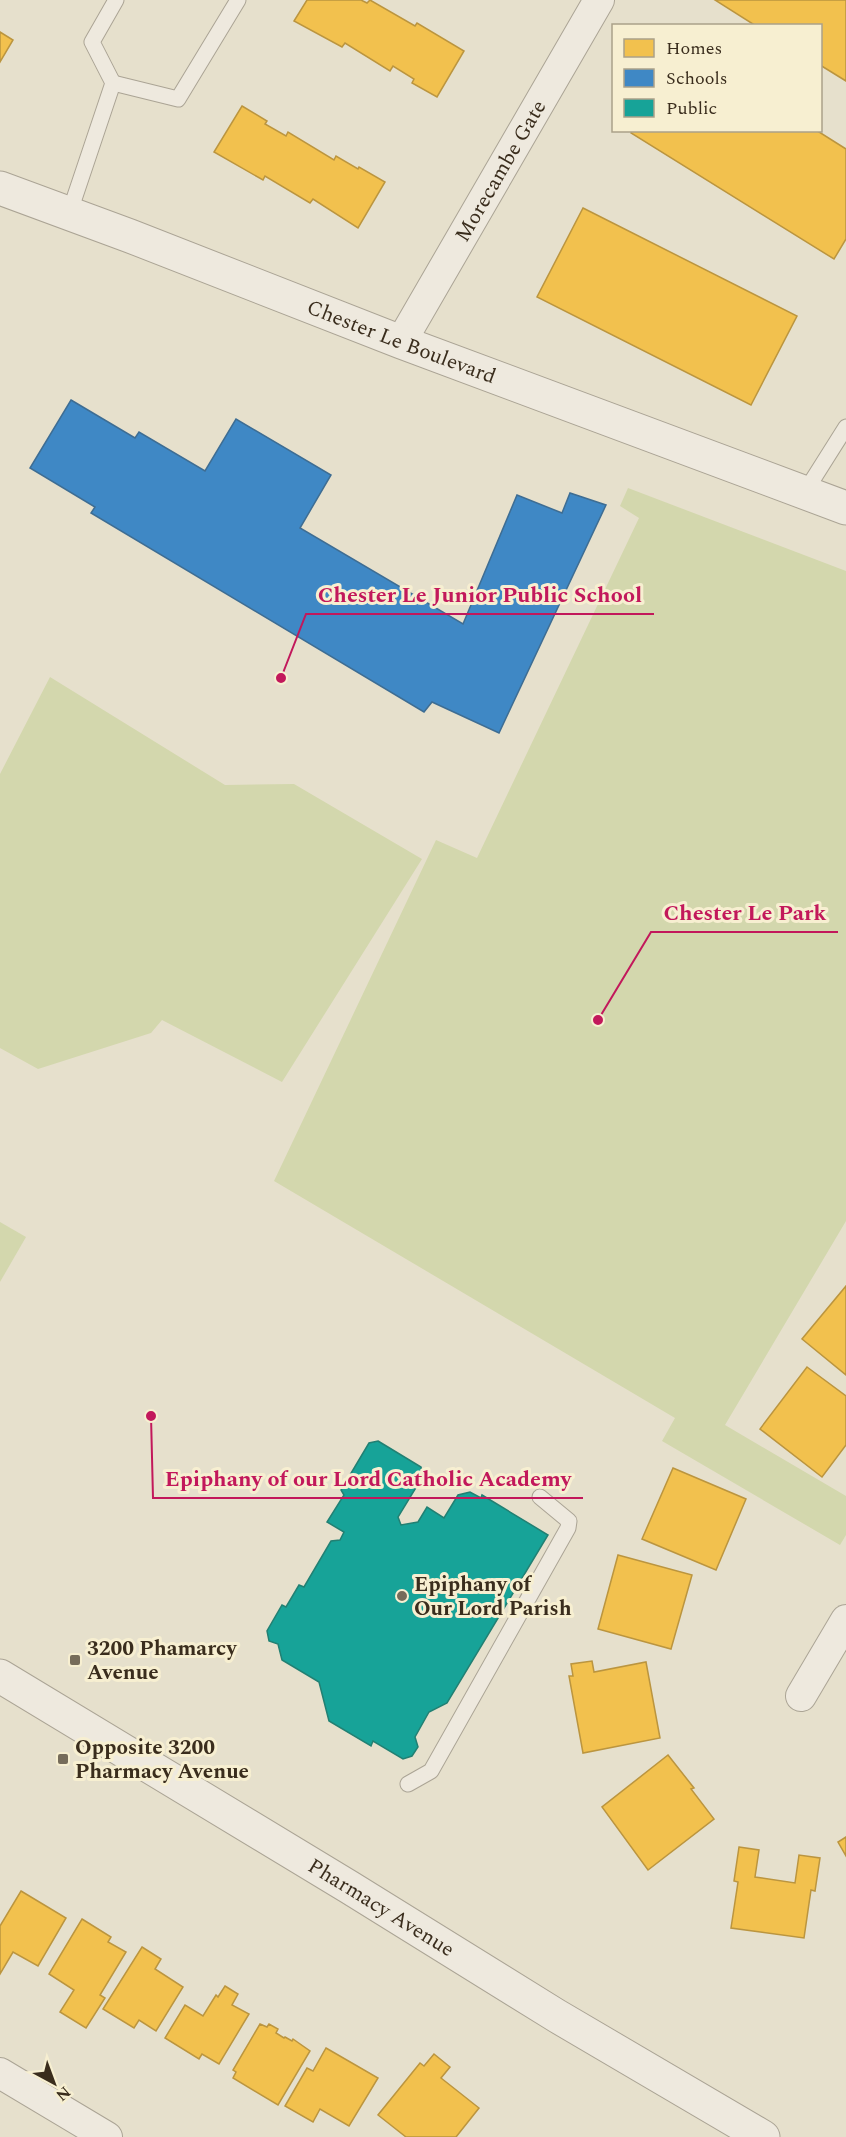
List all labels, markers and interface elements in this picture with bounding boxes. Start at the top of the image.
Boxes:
legend [612,24,822,132]
text: Homes [666,35,722,62]
text: Schools [666,65,728,92]
street label: Morecambe Gate [447,94,555,248]
text: Public [666,95,717,122]
street label: Chester Le Boulevard [302,292,501,393]
callout: Chester Le Junior Public School [306,574,654,614]
text: Chester Le Junior Public School [318,579,642,612]
callout: Chester Le Park [651,892,838,932]
text: Chester Le Park [663,897,827,930]
callout: Epiphany of our Lord Catholic Academy [153,1458,583,1498]
text: Epiphany of our Lord Catholic Academy [165,1463,573,1496]
place label: Epiphany of Our Lord Parish [414,1569,572,1625]
marker: Epiphany of Our Lord Parish [395,1589,409,1603]
place label: 3200 Phamarcy Avenue [87,1633,238,1689]
marker: 3200 Phamarcy Avenue [68,1653,82,1667]
place label: Opposite 3200 Pharmacy Avenue [75,1732,249,1788]
marker: Opposite 3200 Pharmacy Avenue [56,1752,70,1766]
street label: Pharmacy Avenue [301,1851,460,1966]
north arrow [24,2053,84,2113]
text: N [50,2080,76,2107]

